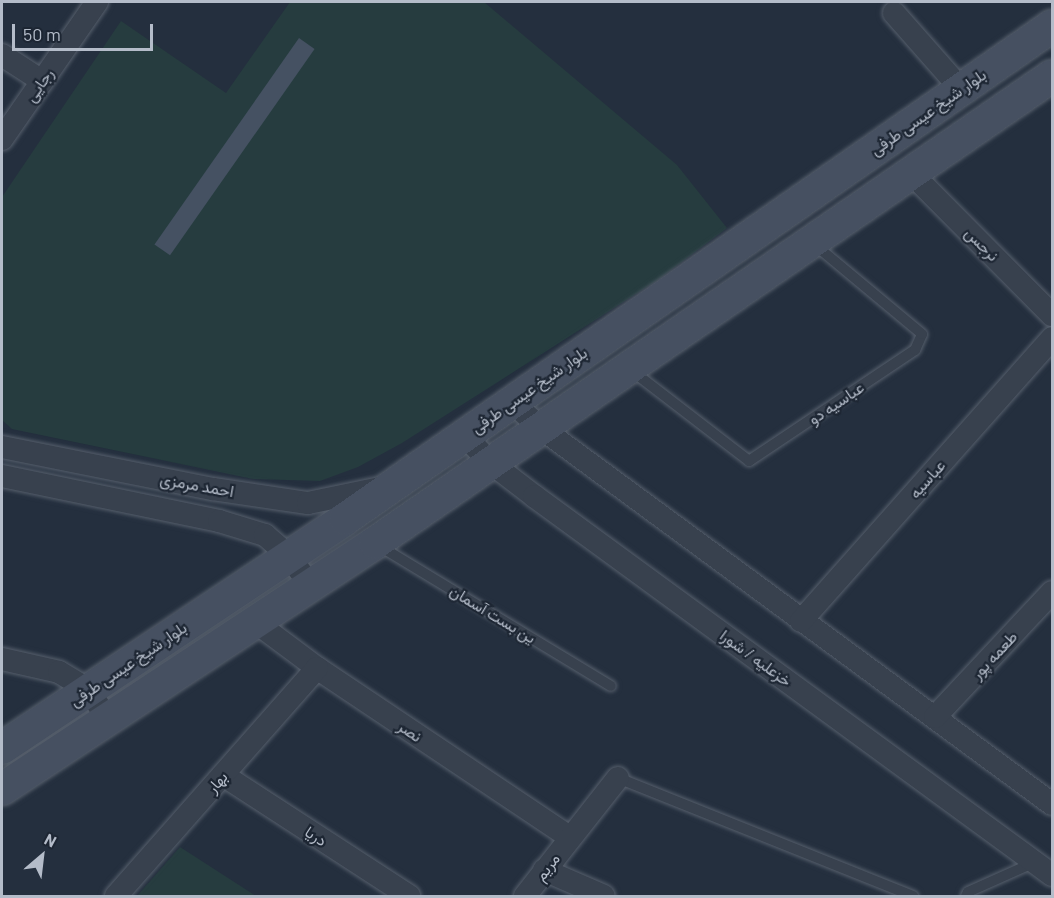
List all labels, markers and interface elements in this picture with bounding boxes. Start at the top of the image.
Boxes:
scale bar [15,12,156,50]
text: 50 m [23,23,61,45]
street label: رجایی [21,64,57,106]
street label: بلوار شیخ عیسی طرفی [866,65,990,159]
street label: نرجس [961,223,1003,265]
street label: بلوار شیخ عیسی طرفی [467,343,591,437]
street label: عباسیه دو [805,377,867,429]
street label: عباسیه [905,456,949,502]
street label: احمد مرمزی [159,469,235,501]
street label: ین بست آسمان [446,581,540,647]
street label: بلوار شیخ عیسی طرفی [66,618,190,710]
street label: خزعلیه / شورا [716,626,796,690]
street label: طعمه پور [967,627,1021,683]
street label: نصر [394,716,426,746]
street label: بهار [202,767,232,797]
street label: دریا [301,822,331,850]
north arrow [12,826,72,886]
text: N [42,829,60,851]
street label: مریم [530,849,564,885]

